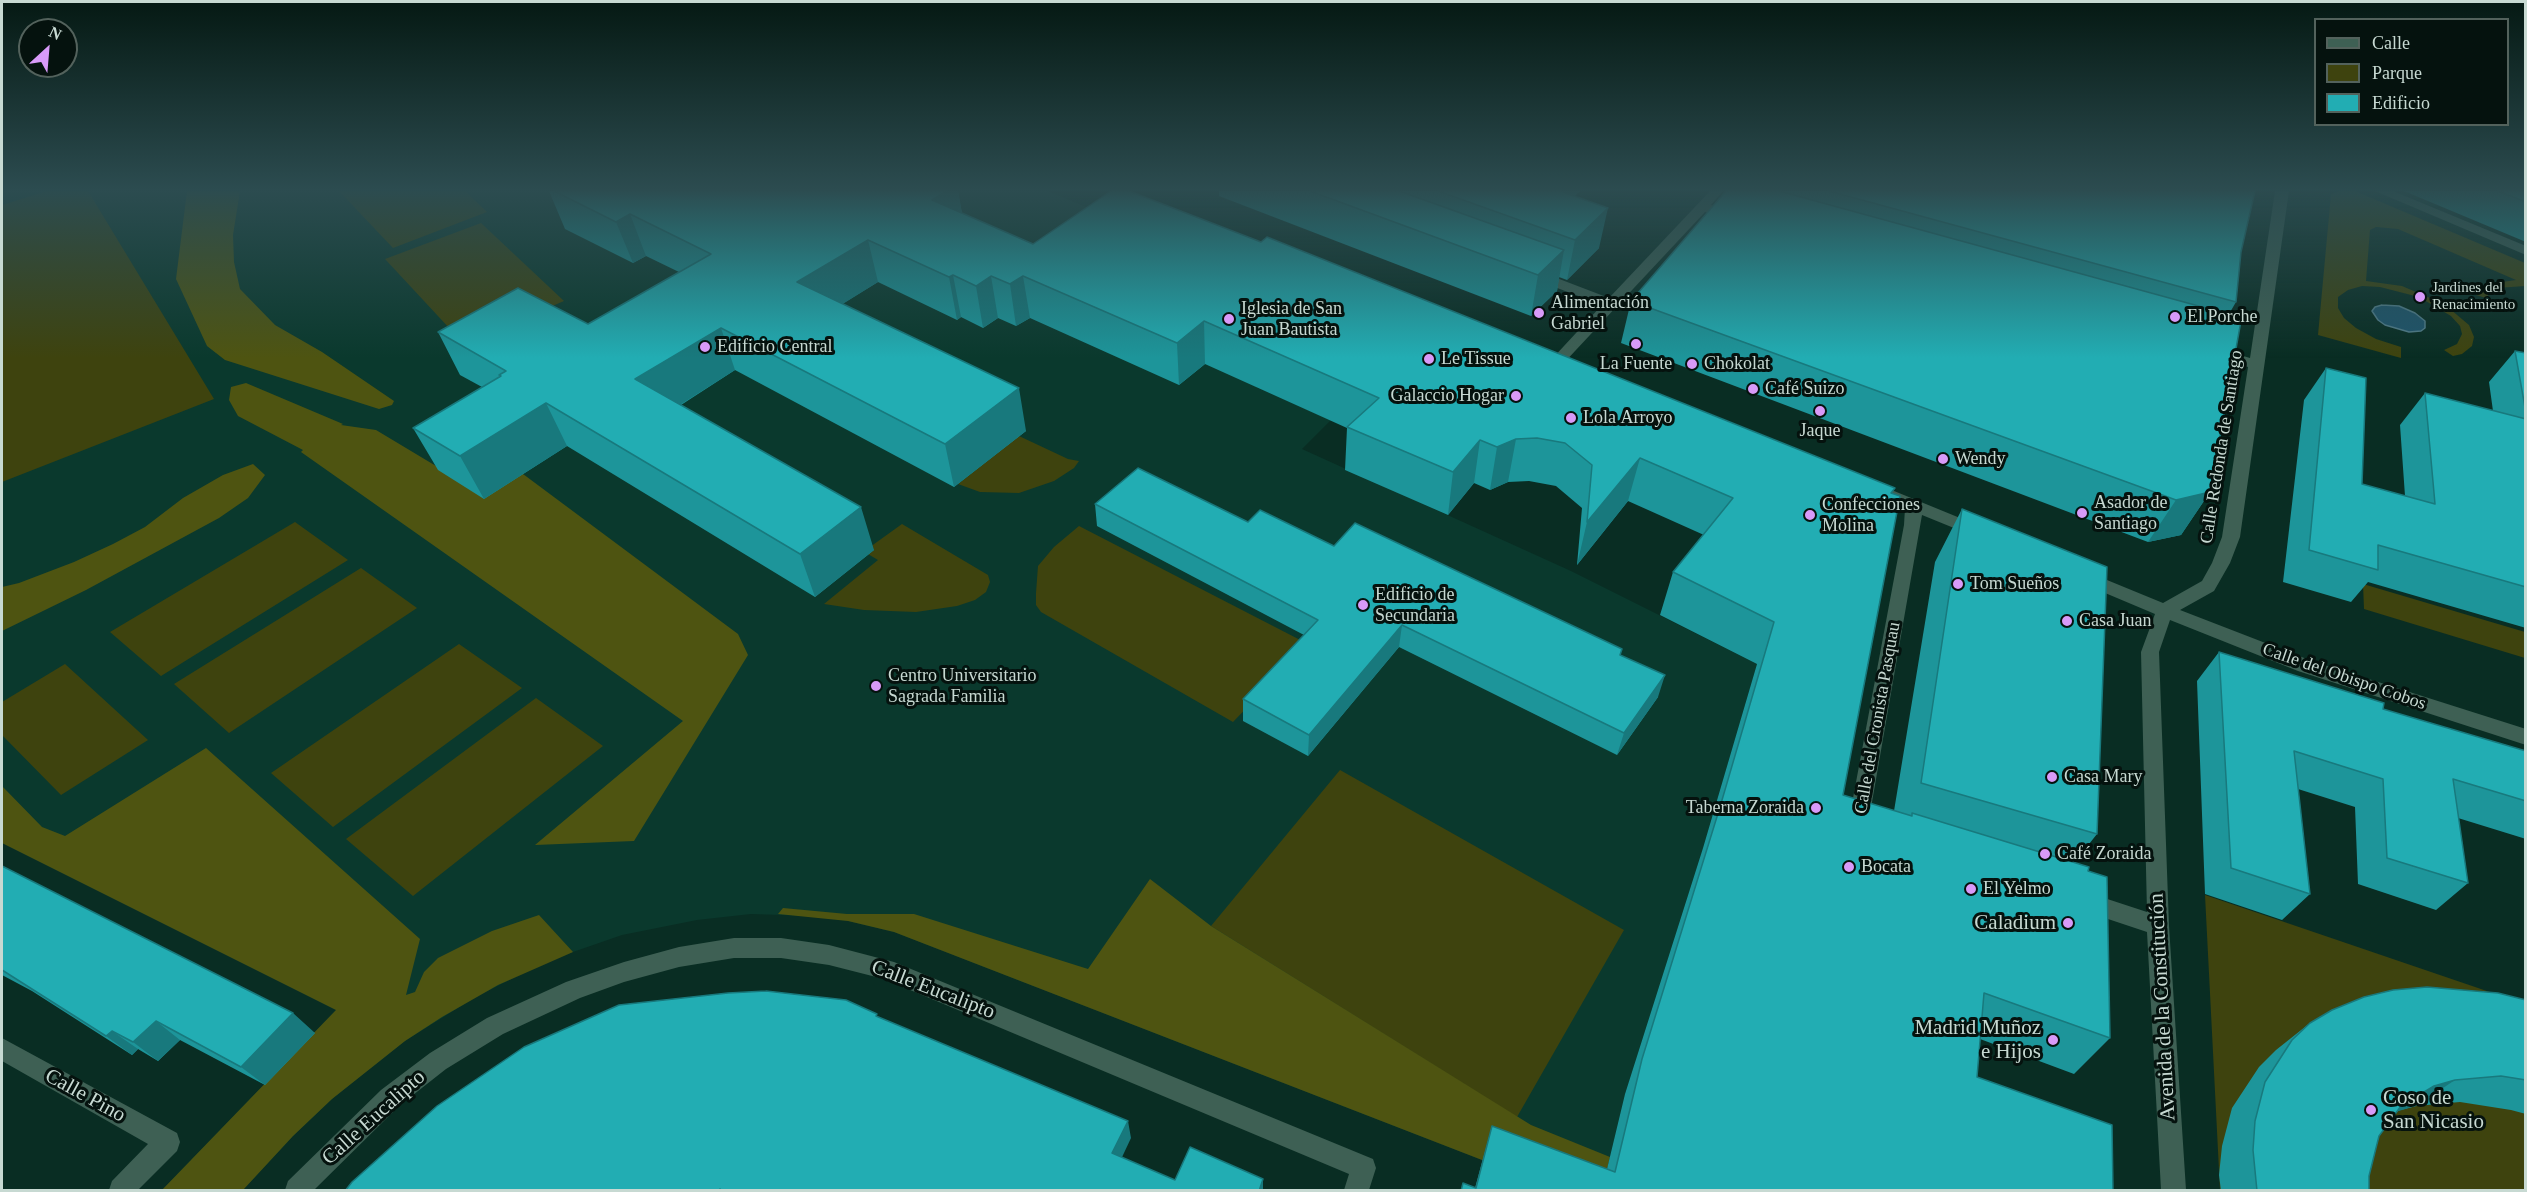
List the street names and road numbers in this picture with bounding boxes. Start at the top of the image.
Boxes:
street label: Calle Redonda de Santiago [2196,349,2248,545]
street label: Calle del Cronista Pasquau [1850,620,1906,816]
street label: Calle del Obispo Cobos [2259,639,2429,715]
street label: Avenida de la Constitución [2144,893,2182,1121]
street label: Calle Eucalipto [868,955,998,1025]
street label: Calle Pino [40,1064,130,1128]
street label: Calle Eucalipto [317,1065,431,1171]

